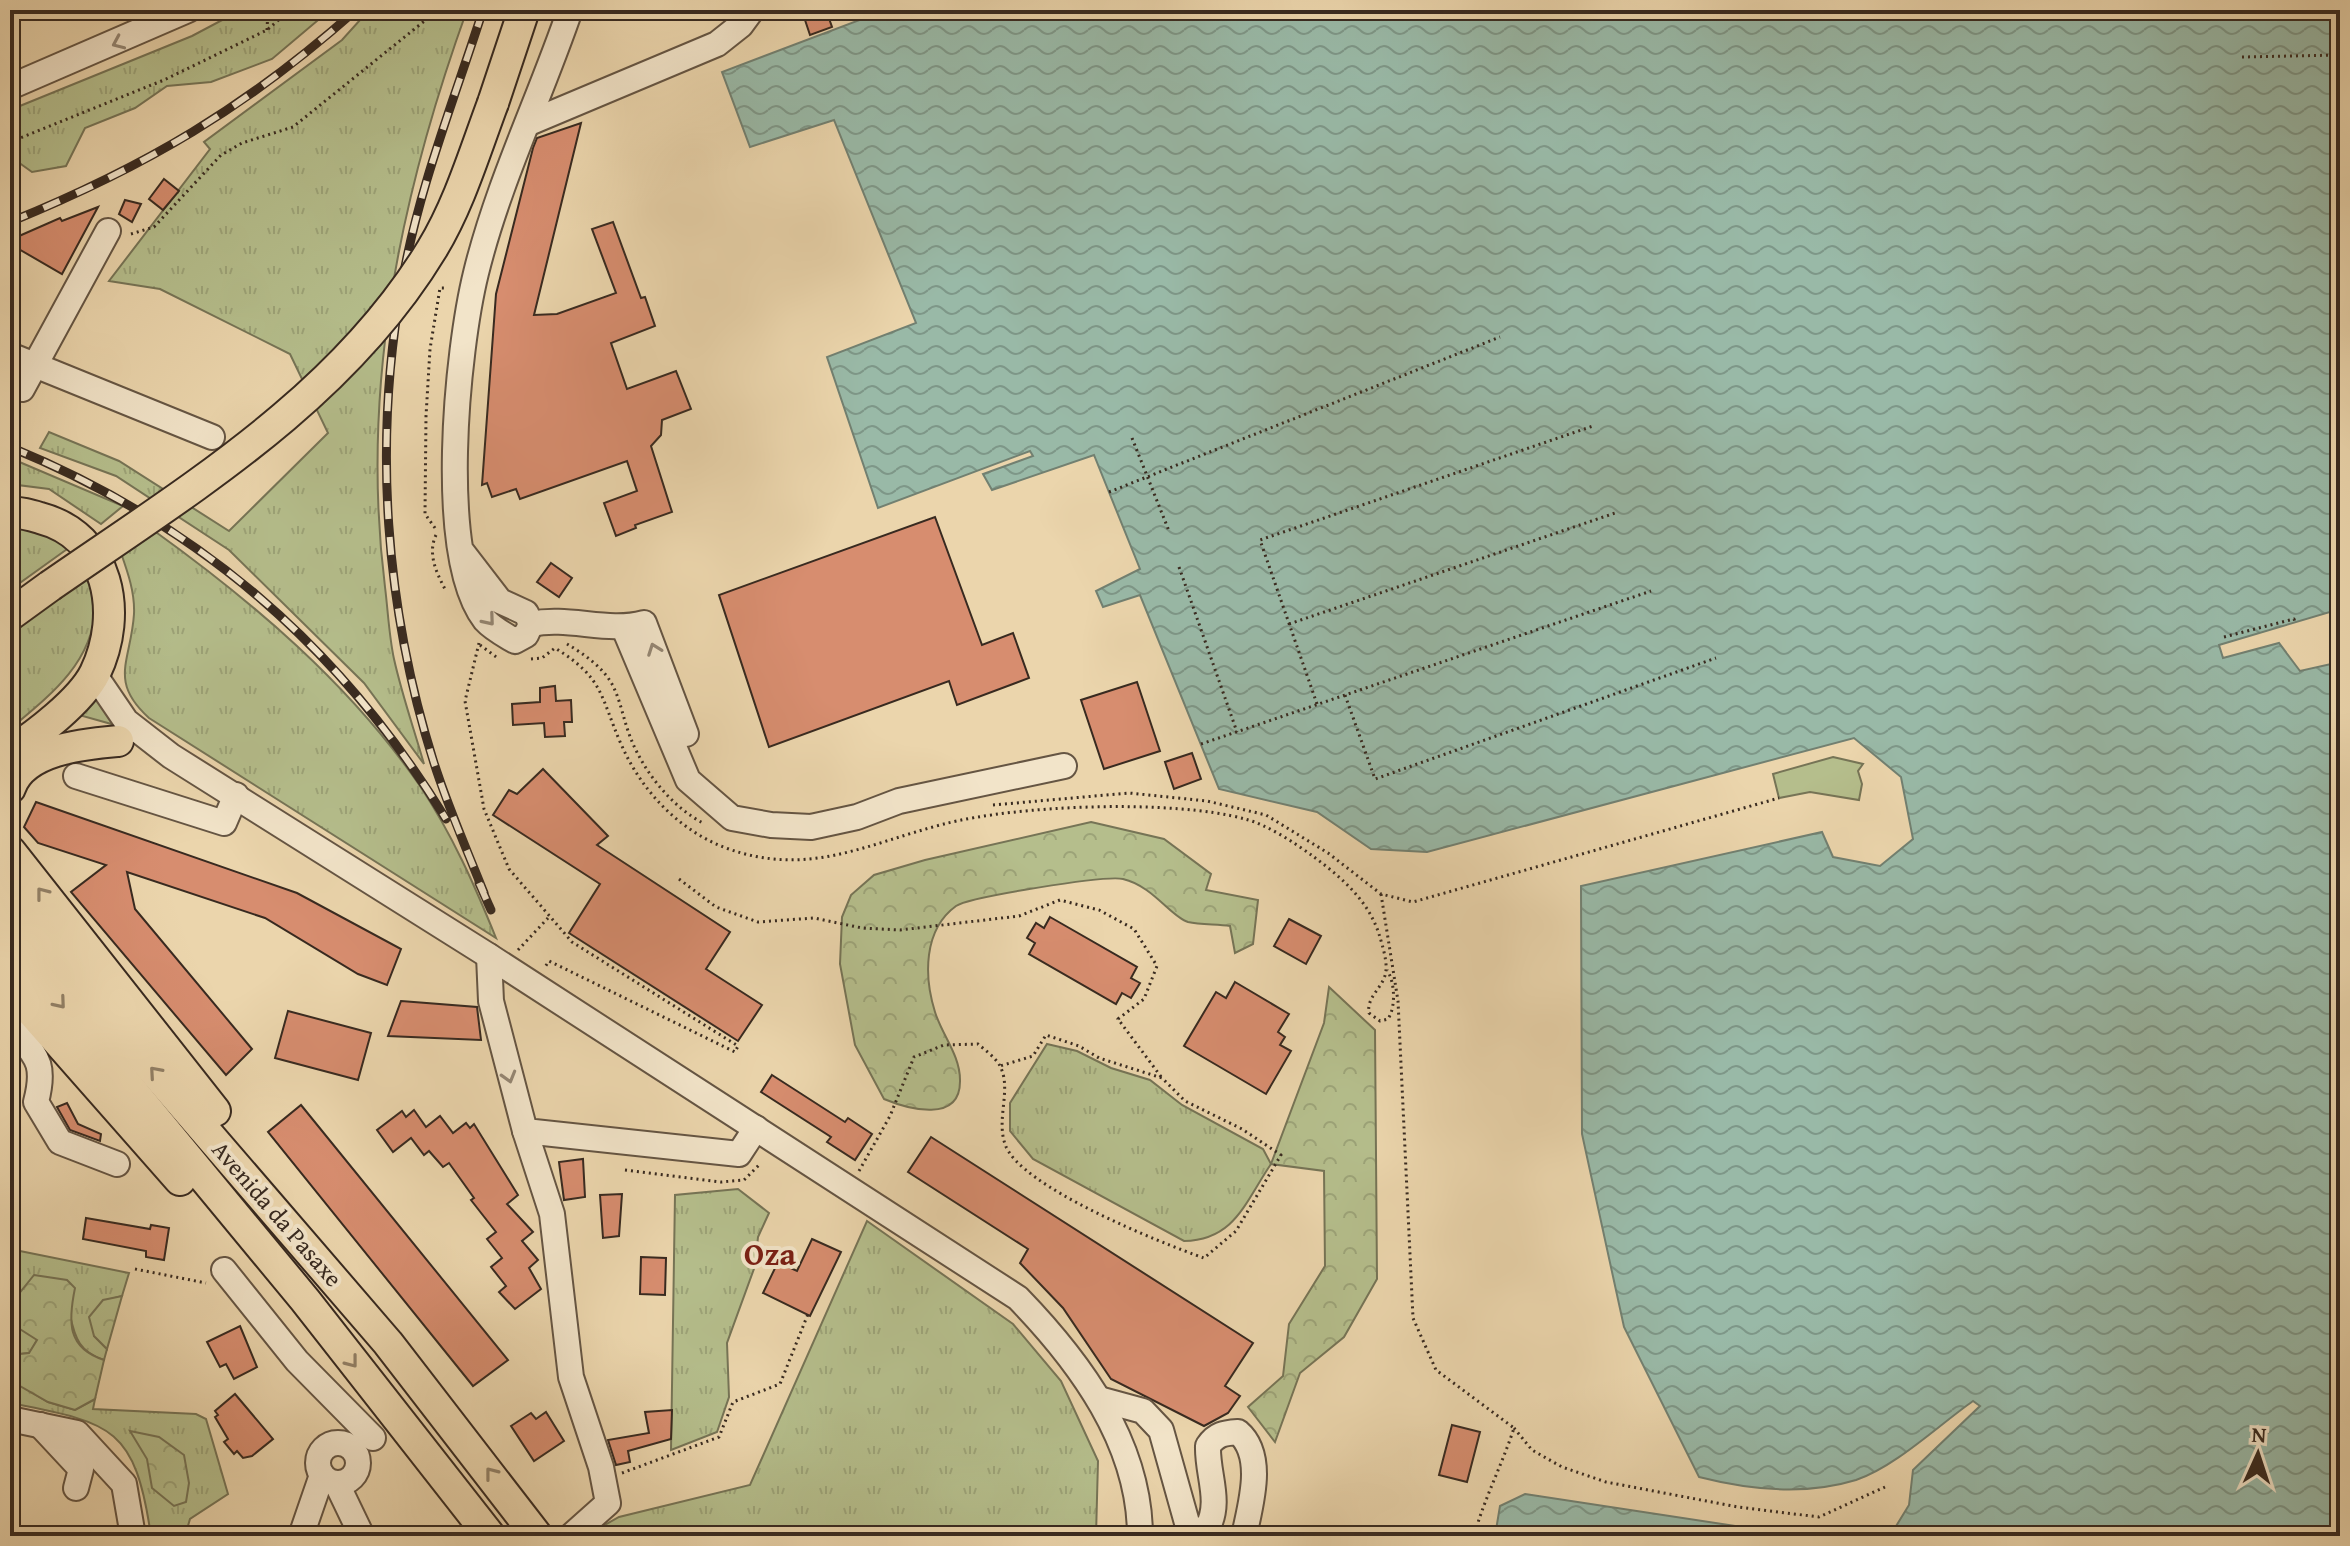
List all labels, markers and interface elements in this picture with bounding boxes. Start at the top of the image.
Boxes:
one-way arrow [111,33,126,49]
one-way arrow [479,610,493,625]
one-way arrow [647,643,664,657]
one-way arrow [38,887,52,902]
one-way arrow [50,994,65,1009]
one-way arrow [150,1067,165,1081]
one-way arrow [500,1070,516,1084]
street label: Avenida da Pasaxe [204,1133,351,1294]
district label: Oza [744,1230,796,1277]
one-way arrow [343,1353,357,1368]
north arrow [2218,1414,2298,1494]
text: N [2251,1418,2268,1450]
one-way arrow [486,1468,501,1482]

